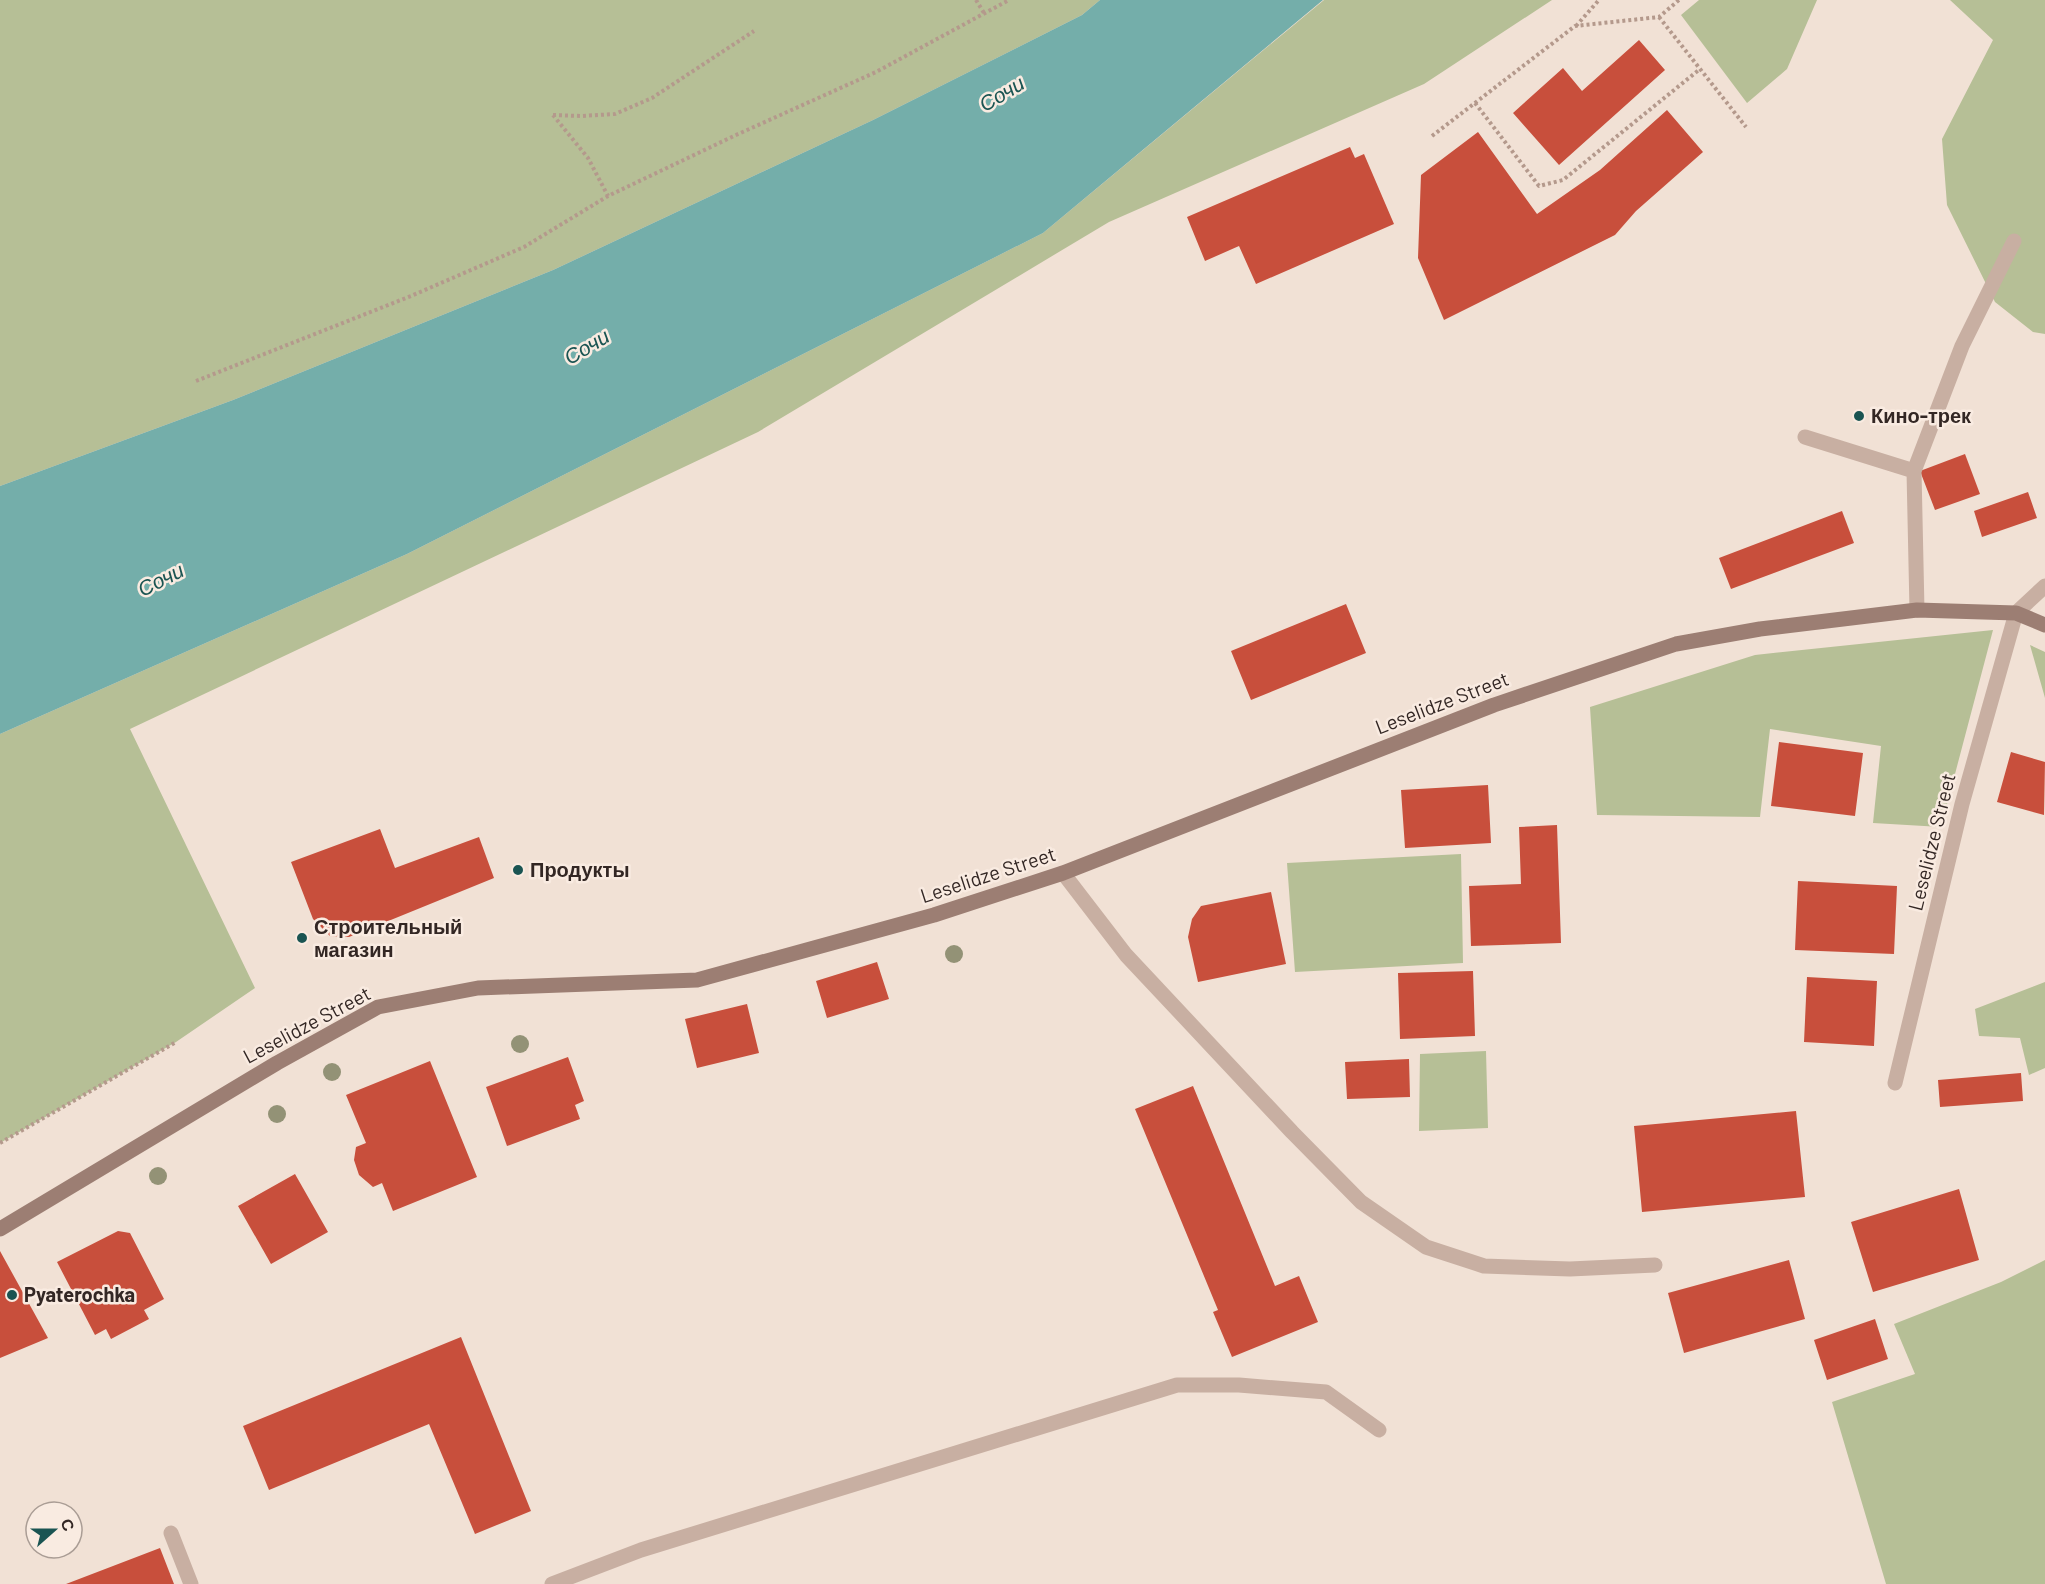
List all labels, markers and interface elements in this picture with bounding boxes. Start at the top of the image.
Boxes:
water label: Сочи [974,69,1029,116]
water label: Сочи [559,322,614,369]
place label: Кино-трек [1871,403,1972,427]
marker: Кино-трек [1852,409,1866,423]
water label: Сочи [133,556,188,601]
street label: Leselidze Street [1372,666,1512,739]
street label: Leselidze Street [1902,770,1960,913]
street label: Leselidze Street [917,841,1058,907]
place label: Продукты [530,857,630,881]
marker: Продукты [511,863,525,877]
place label: Строительный магазин [314,914,462,961]
marker: Строительный магазин [295,931,309,945]
street label: Leselidze Street [239,980,374,1068]
place label: Pyaterochka [24,1282,135,1306]
marker: Pyaterochka [5,1288,19,1302]
north arrow [24,1500,84,1560]
text: С [58,1516,80,1534]

